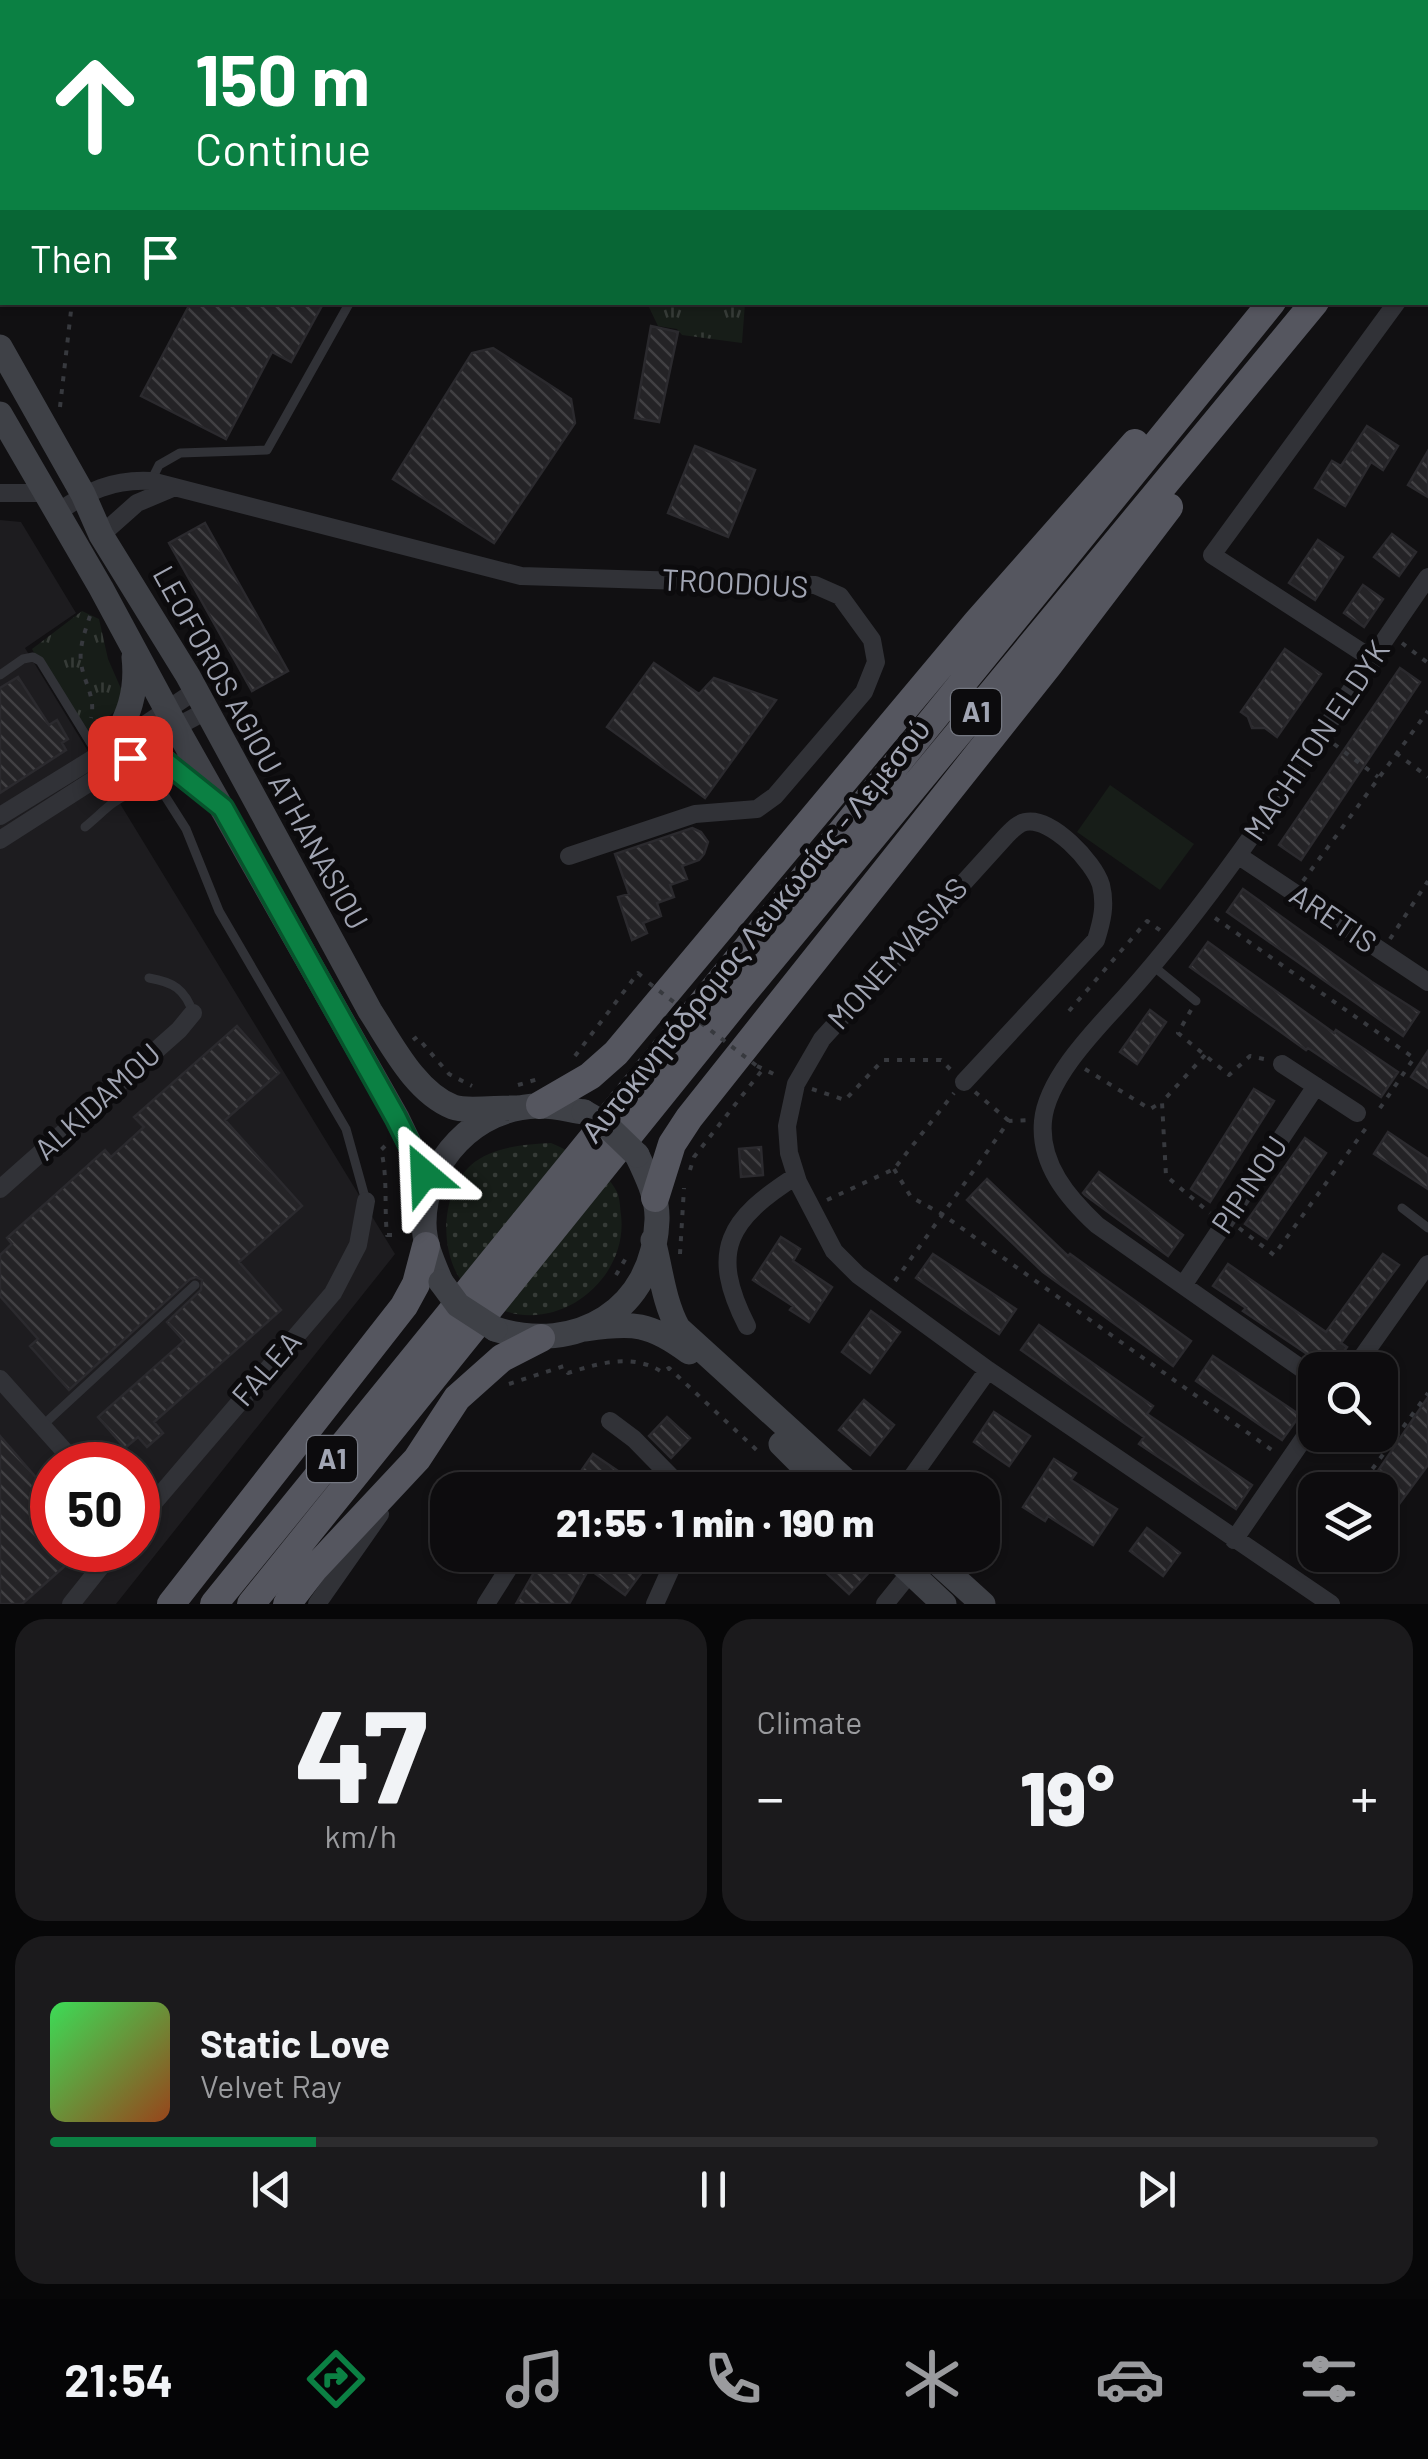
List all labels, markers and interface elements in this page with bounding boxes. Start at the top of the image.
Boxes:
text: 150 m [195,36,370,120]
icon: ahead [30,40,160,170]
text: Continue [195,121,371,175]
icon: arrive [133,230,188,285]
text: Then [30,235,113,281]
street label: LEOFOROS AGIOU ATHANASIOU [147,559,377,935]
street label: TROODOUS [661,560,809,604]
street label: MACHITON ELDYK [1235,633,1396,847]
road number: A1 [951,689,1001,735]
street label: Αυτοκινητόδρομος Λευκωσίας - Λεμεσού [572,711,936,1149]
pin [88,716,173,801]
icon: arrive [103,731,158,786]
street label: MONEMVASIAS [819,869,974,1036]
street label: ARETIS [1284,875,1384,959]
street label: ALKIDAMOU [26,1035,167,1166]
position arrow [372,1122,476,1226]
street label: PIPINOU [1203,1128,1294,1239]
street label: FALEA [223,1323,308,1412]
map controls [1298,1352,1398,1572]
button: search [1298,1352,1398,1452]
road number: A1 [307,1436,357,1482]
speed limit sign: 50 [30,1442,160,1572]
button: layers [1298,1472,1398,1572]
text: 21:55 · 1 min · 190 m [556,1499,874,1545]
text: 47 [294,1673,428,1829]
text: Climate [757,1702,862,1740]
text: 19° [1020,1751,1115,1841]
text: − [757,1763,784,1829]
text: + [1350,1763,1378,1829]
text: km/h [325,1816,397,1854]
text: Static Love [200,2020,390,2066]
text: Velvet Ray [200,2066,342,2104]
icon: previous [244,2162,299,2217]
icon: pause [686,2162,741,2217]
icon: next [1129,2162,1184,2217]
icon: directions [301,2344,371,2414]
icon: music [500,2344,570,2414]
icon: phone [698,2344,768,2414]
icon: climate [897,2344,967,2414]
icon: car [1095,2344,1165,2414]
icon: filters [1294,2344,1364,2414]
text: 21:54 [64,2352,173,2406]

